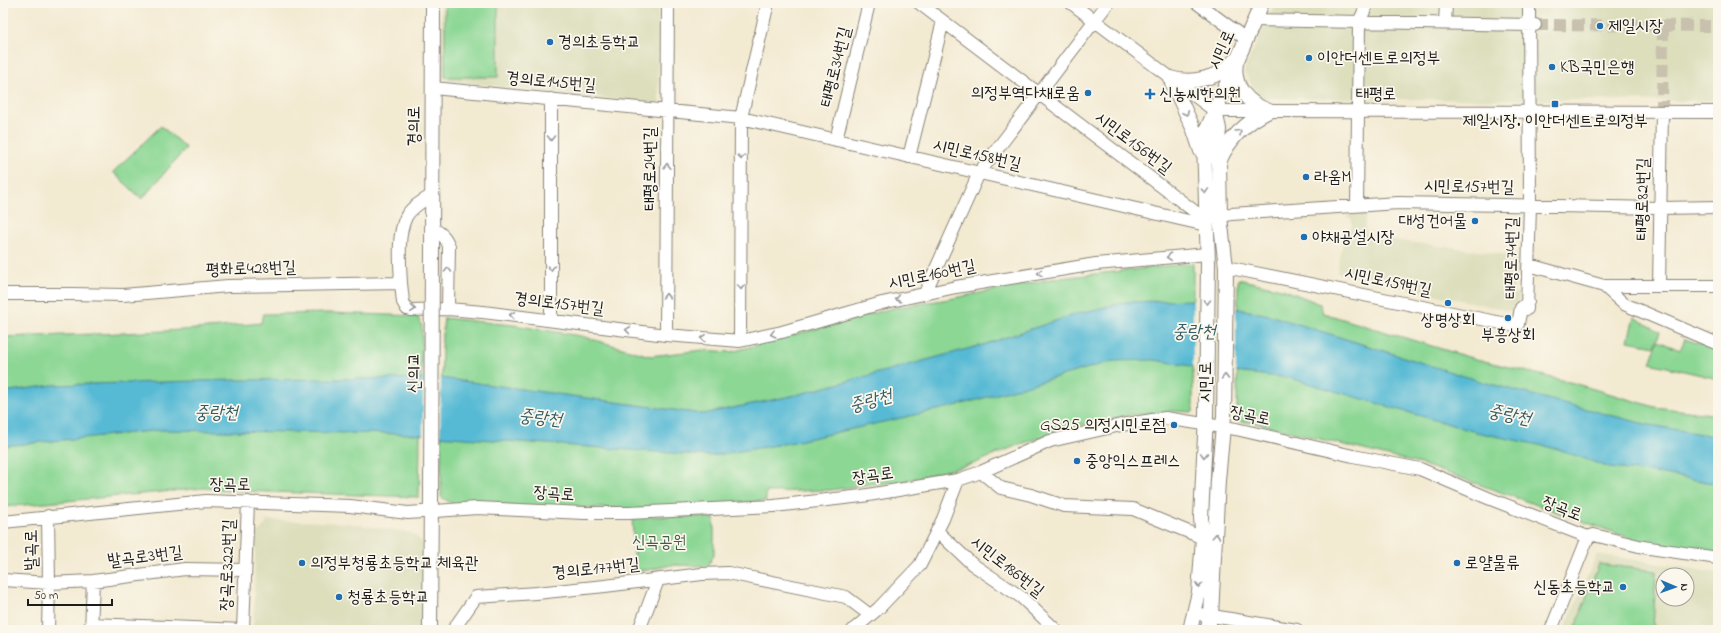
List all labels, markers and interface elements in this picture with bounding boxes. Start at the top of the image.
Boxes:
place label: 제일시장 [1608,14,1663,39]
marker: 제일시장 [1595,21,1605,31]
street label: 태평로34번길 [814,24,858,110]
street label: 시민로 [1202,26,1242,74]
place label: 경의초등학교 [558,30,640,55]
marker: 경의초등학교 [545,37,555,47]
place label: 이안더센트로의정부 [1317,46,1440,71]
marker: 이안더센트로의정부 [1304,53,1314,63]
place label: KB국민은행 [1560,55,1634,80]
marker: KB국민은행 [1547,62,1557,72]
street label: 경의로145번길 [505,66,597,98]
place label: 의정부역다채로움 [971,81,1080,106]
place label: 신농씨한의원 [1159,82,1241,107]
street label: 태평로 [1355,82,1397,107]
marker: 의정부역다채로움 [1083,88,1093,98]
marker: 신농씨한의원 [1144,88,1156,100]
marker: 제일시장. 이안더센트로의정부 [1550,99,1560,109]
street label: 경의로 [402,105,427,147]
street label: 시민로156번길 [1089,106,1177,181]
one-way arrow [1181,109,1189,117]
place label: 제일시장. 이안더센트로의정부 [1462,109,1648,134]
street label: 태평로24번길 [638,127,663,211]
one-way arrow [1234,129,1242,137]
street label: 시민로158번길 [930,133,1024,177]
one-way arrow [547,135,555,141]
one-way arrow [737,154,745,160]
street label: 태평로82번길 [1630,157,1656,241]
one-way arrow [663,163,671,169]
place label: 라움M [1314,165,1352,190]
marker: 라움M [1301,172,1311,182]
street label: 시민로157번길 [1424,174,1515,200]
one-way arrow [1201,188,1209,194]
place label: 대성건어물 [1399,209,1467,234]
marker: 대성건어물 [1470,216,1480,226]
street label: 태평로74번길 [1499,216,1525,299]
place label: 야채공설시장 [1312,225,1394,250]
marker: 야채공설시장 [1299,232,1309,242]
street label: 시민로160번길 [886,253,978,296]
one-way arrow [1166,253,1172,262]
street label: 평화로428번길 [205,255,297,283]
street label: 시민로159번길 [1342,261,1434,304]
one-way arrow [547,265,555,271]
one-way arrow [444,267,453,273]
one-way arrow [1036,268,1043,277]
one-way arrow [737,284,745,290]
street label: 경의로157번길 [513,286,606,322]
one-way arrow [662,293,670,299]
one-way arrow [895,295,901,303]
marker: 상명상회 [1443,298,1453,308]
one-way arrow [1203,299,1211,305]
one-way arrow [410,304,417,313]
place label: 상명상회 [1421,308,1475,333]
one-way arrow [509,311,516,320]
marker: 부흥상회 [1503,313,1513,323]
water label: 중랑천 [1172,320,1217,346]
place label: 부흥상회 [1481,323,1535,348]
one-way arrow [625,326,631,335]
one-way arrow [770,330,776,338]
one-way arrow [700,334,706,343]
street label: 신의교 [402,352,427,394]
street label: 시민로 [1193,361,1219,403]
one-way arrow [1220,374,1229,380]
water label: 중랑천 [847,383,897,420]
water label: 중랑천 [1485,399,1534,434]
street label: 장곡로 [1227,400,1273,432]
water label: 중랑천 [194,401,239,427]
water label: 중랑천 [517,404,564,434]
place label: GS25 의정시민로점 [1040,413,1166,438]
marker: GS25 의정시민로점 [1169,420,1179,430]
place label: 중앙익스프레스 [1085,449,1181,474]
one-way arrow [1199,452,1208,458]
marker: 중앙익스프레스 [1072,456,1082,466]
street label: 장곡로 [851,461,895,491]
street label: 장곡로 [209,472,251,498]
street label: 장곡로 [533,480,575,508]
street label: 장곡로 [1538,490,1586,528]
street label: 장곡로322번길 [214,518,242,612]
street label: 발곡로 [19,529,45,571]
park label: 신곡공원 [632,530,686,555]
street label: 시민로186번길 [965,530,1049,604]
one-way arrow [1211,533,1220,539]
street label: 발곡로3번길 [106,540,184,574]
place label: 의정부청룡초등학교 체육관 [310,551,479,576]
place label: 로얄물류 [1465,551,1520,576]
street label: 경의로177번길 [551,552,641,586]
marker: 의정부청룡초등학교 체육관 [297,558,307,568]
marker: 로얄물류 [1452,558,1462,568]
north arrow [1655,567,1695,607]
place label: 신동초등학교 [1533,575,1615,600]
scale bar [28,581,112,607]
one-way arrow [1195,582,1204,588]
marker: 신동초등학교 [1618,582,1628,592]
text: N [1676,583,1692,591]
place label: 청룡초등학교 [347,585,429,610]
text: 50 m [34,587,58,605]
marker: 청룡초등학교 [334,592,344,602]

